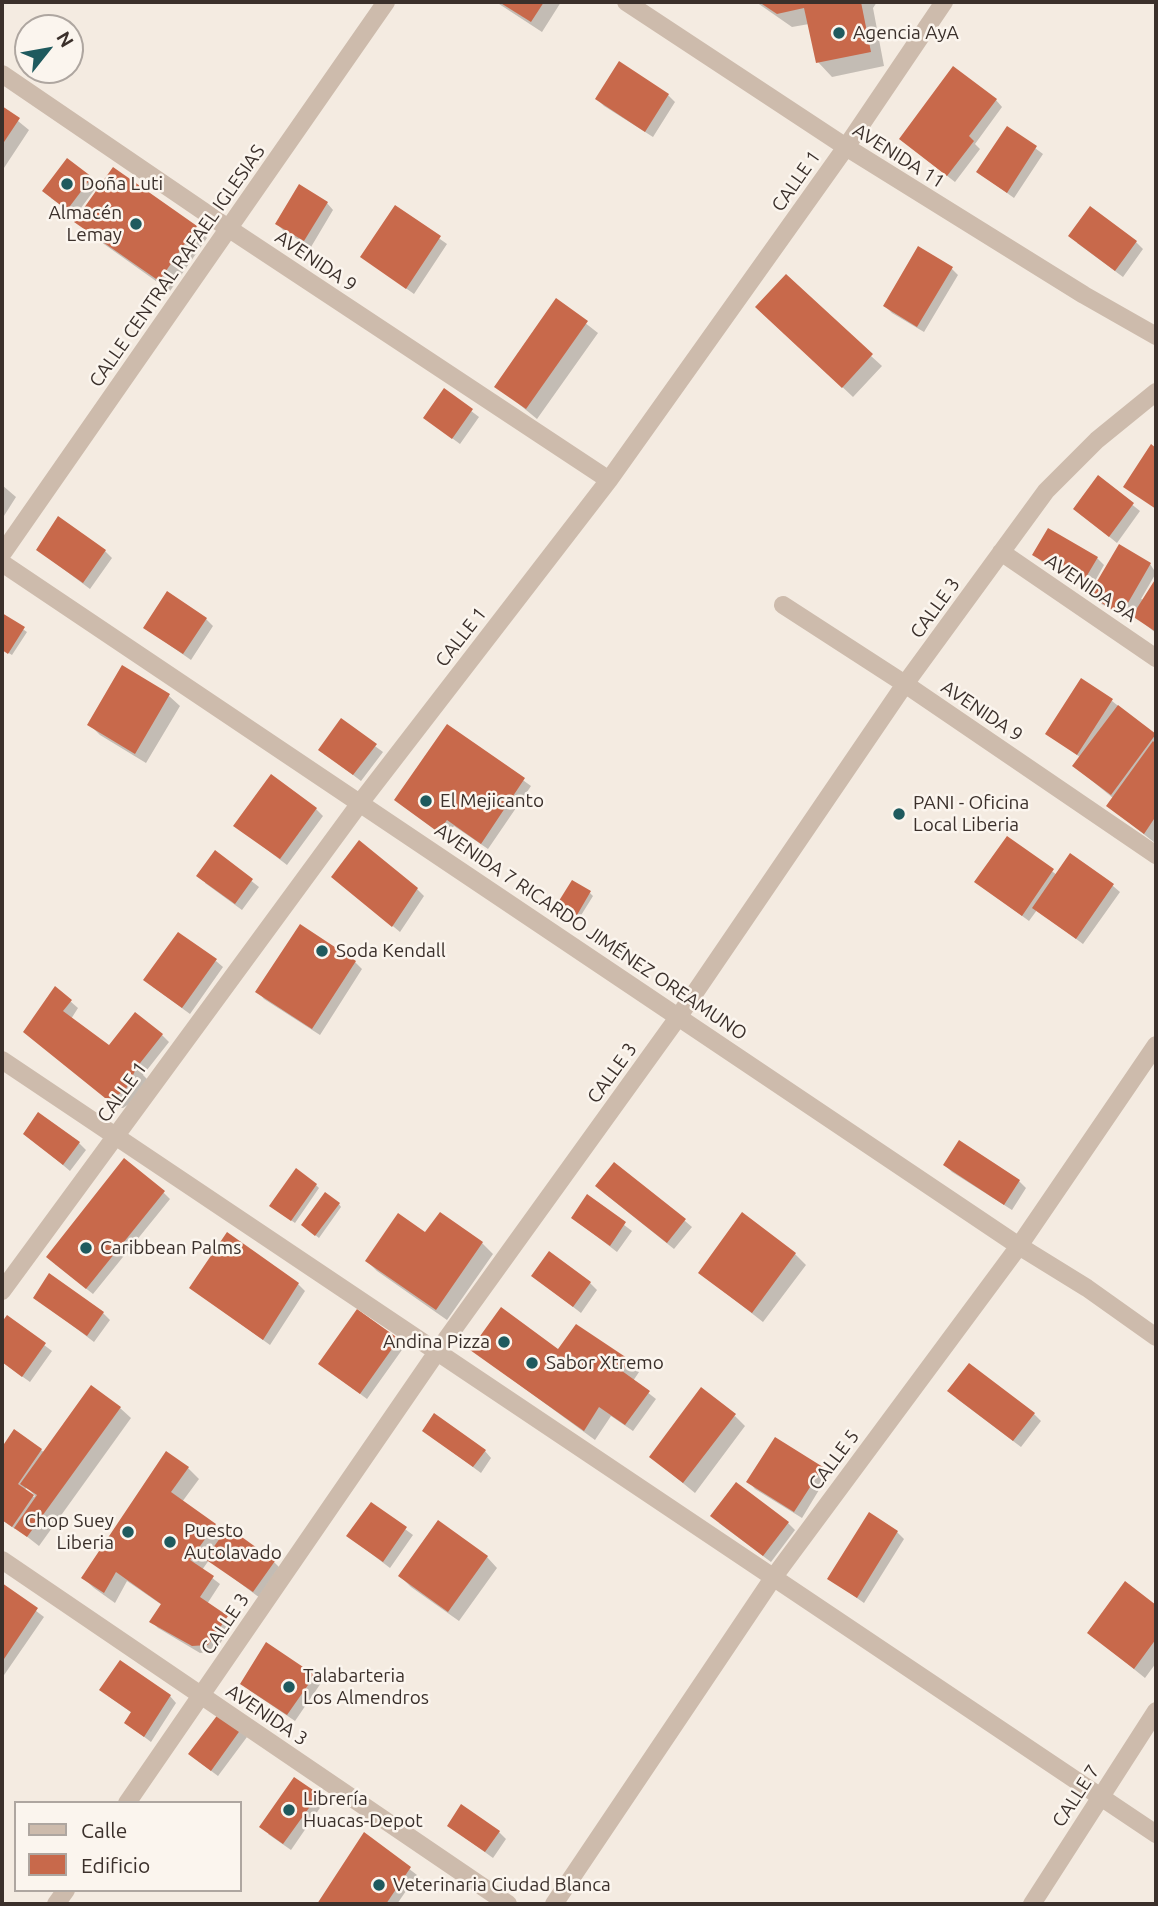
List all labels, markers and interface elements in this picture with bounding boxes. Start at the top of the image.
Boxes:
north arrow [14,14,84,84]
place label: Agencia AyA [853,22,959,44]
marker: Agencia AyA [831,25,847,41]
text: N [52,27,78,51]
street label: AVENIDA 11 [849,119,949,193]
street label: CALLE CENTRAL RAFAEL IGLESIAS [84,141,270,391]
street label: CALLE 1 [767,146,825,216]
place label: Doña Luti [81,173,163,195]
marker: Doña Luti [59,176,75,192]
place label: Almacén Lemay [48,202,122,246]
marker: Almacén Lemay [128,216,144,232]
street label: AVENIDA 9 [271,226,361,296]
street label: AVENIDA 9A [1041,549,1141,627]
street label: CALLE 3 [905,573,965,643]
street label: CALLE 1 [431,603,491,671]
street label: AVENIDA 9 [937,676,1027,746]
place label: El Mejicanto [440,790,544,812]
place label: PANI - Oficina Local Liberia [913,792,1029,836]
marker: El Mejicanto [418,793,434,809]
marker: PANI - Oficina Local Liberia [891,806,907,822]
street label: AVENIDA 7 RICARDO JIMÉNEZ OREAMUNO [431,819,751,1045]
place label: Soda Kendall [336,940,446,962]
marker: Soda Kendall [314,943,330,959]
street label: CALLE 3 [582,1038,642,1108]
street label: CALLE 1 [92,1057,152,1127]
place label: Caribbean Palms [100,1237,242,1259]
marker: Caribbean Palms [78,1240,94,1256]
place label: Andina Pizza [383,1331,490,1353]
marker: Andina Pizza [496,1334,512,1350]
place label: Sabor Xtremo [546,1352,664,1374]
marker: Sabor Xtremo [524,1355,540,1371]
street label: CALLE 5 [804,1425,864,1495]
place label: Chop Suey Liberia [24,1510,114,1554]
place label: Puesto Autolavado [184,1520,282,1564]
marker: Chop Suey Liberia [120,1524,136,1540]
marker: Puesto Autolavado [162,1534,178,1550]
street label: CALLE 3 [196,1589,254,1659]
place label: Talabarteria Los Almendros [303,1665,429,1709]
marker: Talabarteria Los Almendros [281,1679,297,1695]
street label: AVENIDA 3 [222,1680,312,1750]
street label: CALLE 7 [1048,1761,1104,1831]
place label: Librería Huacas-Depot [303,1788,423,1832]
legend [14,1801,242,1892]
marker: Librería Huacas-Depot [281,1802,297,1818]
text: Calle [81,1818,127,1842]
text: Edificio [81,1853,150,1877]
place label: Veterinaria Ciudad Blanca [393,1874,611,1896]
marker: Veterinaria Ciudad Blanca [371,1877,387,1893]

